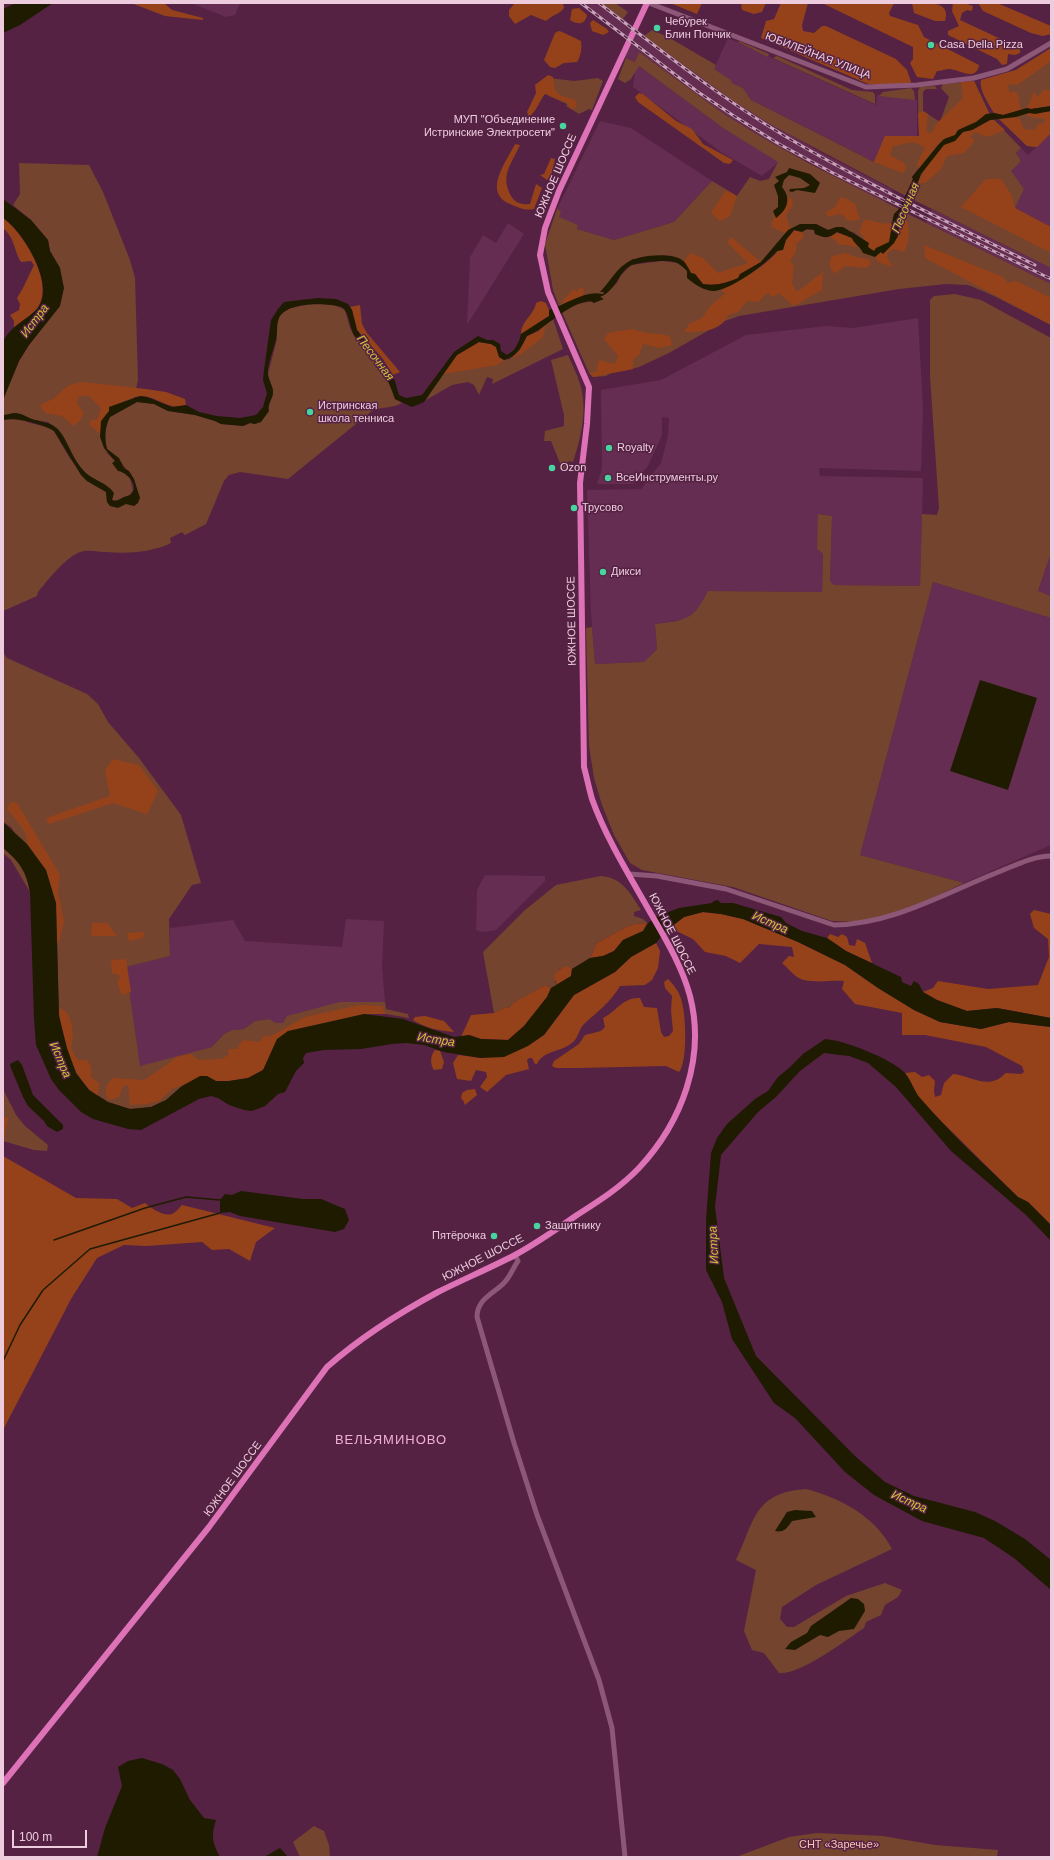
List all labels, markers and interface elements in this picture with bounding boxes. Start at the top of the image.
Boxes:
place label: Чебурек Блин Пончик [665,15,731,41]
marker: Чебурек Блин Пончик [652,23,662,33]
street label: ЮБИЛЕЙНАЯ УЛИЦА [763,30,873,82]
place label: Casa Della Pizza [939,38,1023,52]
marker: Casa Della Pizza [926,40,936,50]
place label: МУП "Объединение Истринские Электросети" [424,113,555,139]
marker: МУП "Объединение Истринские Электросети" [558,121,568,131]
street label: ЮЖНОЕ ШОССЕ [532,132,580,220]
water label: Песочная [889,181,923,235]
water label: Истра [18,302,52,340]
water label: Песочная [353,332,397,384]
place label: Истринская школа тенниса [318,399,394,425]
marker: Истринская школа тенниса [305,407,315,417]
place label: Royalty [617,441,654,455]
marker: Royalty [604,443,614,453]
place label: Ozon [560,461,586,475]
marker: Ozon [547,463,557,473]
place label: ВсеИнструменты.ру [616,471,718,485]
marker: ВсеИнструменты.ру [603,473,613,483]
place label: Трусово [582,501,623,515]
marker: Трусово [569,503,579,513]
place label: Дикси [611,565,641,579]
marker: Дикси [598,567,608,577]
street label: ЮЖНОЕ ШОССЕ [565,576,579,666]
street label: ЮЖНОЕ ШОССЕ [646,891,698,977]
water label: Истра [750,909,790,937]
water label: Истра [416,1030,456,1050]
water label: Истра [46,1040,74,1080]
place label: Защитнику [545,1219,601,1233]
marker: Защитнику [532,1221,542,1231]
water label: Истра [706,1226,722,1264]
place label: Пятёрочка [432,1229,486,1243]
marker: Пятёрочка [489,1231,499,1241]
street label: ЮЖНОЕ ШОССЕ [440,1232,526,1284]
district label: ВЕЛЬЯМИНОВО [335,1432,447,1448]
street label: ЮЖНОЕ ШОССЕ [201,1439,265,1519]
water label: Истра [889,1488,929,1516]
scale bar [14,1822,89,1848]
text: 100 m [19,1830,52,1844]
park label: СНТ «Заречье» [799,1838,879,1852]

